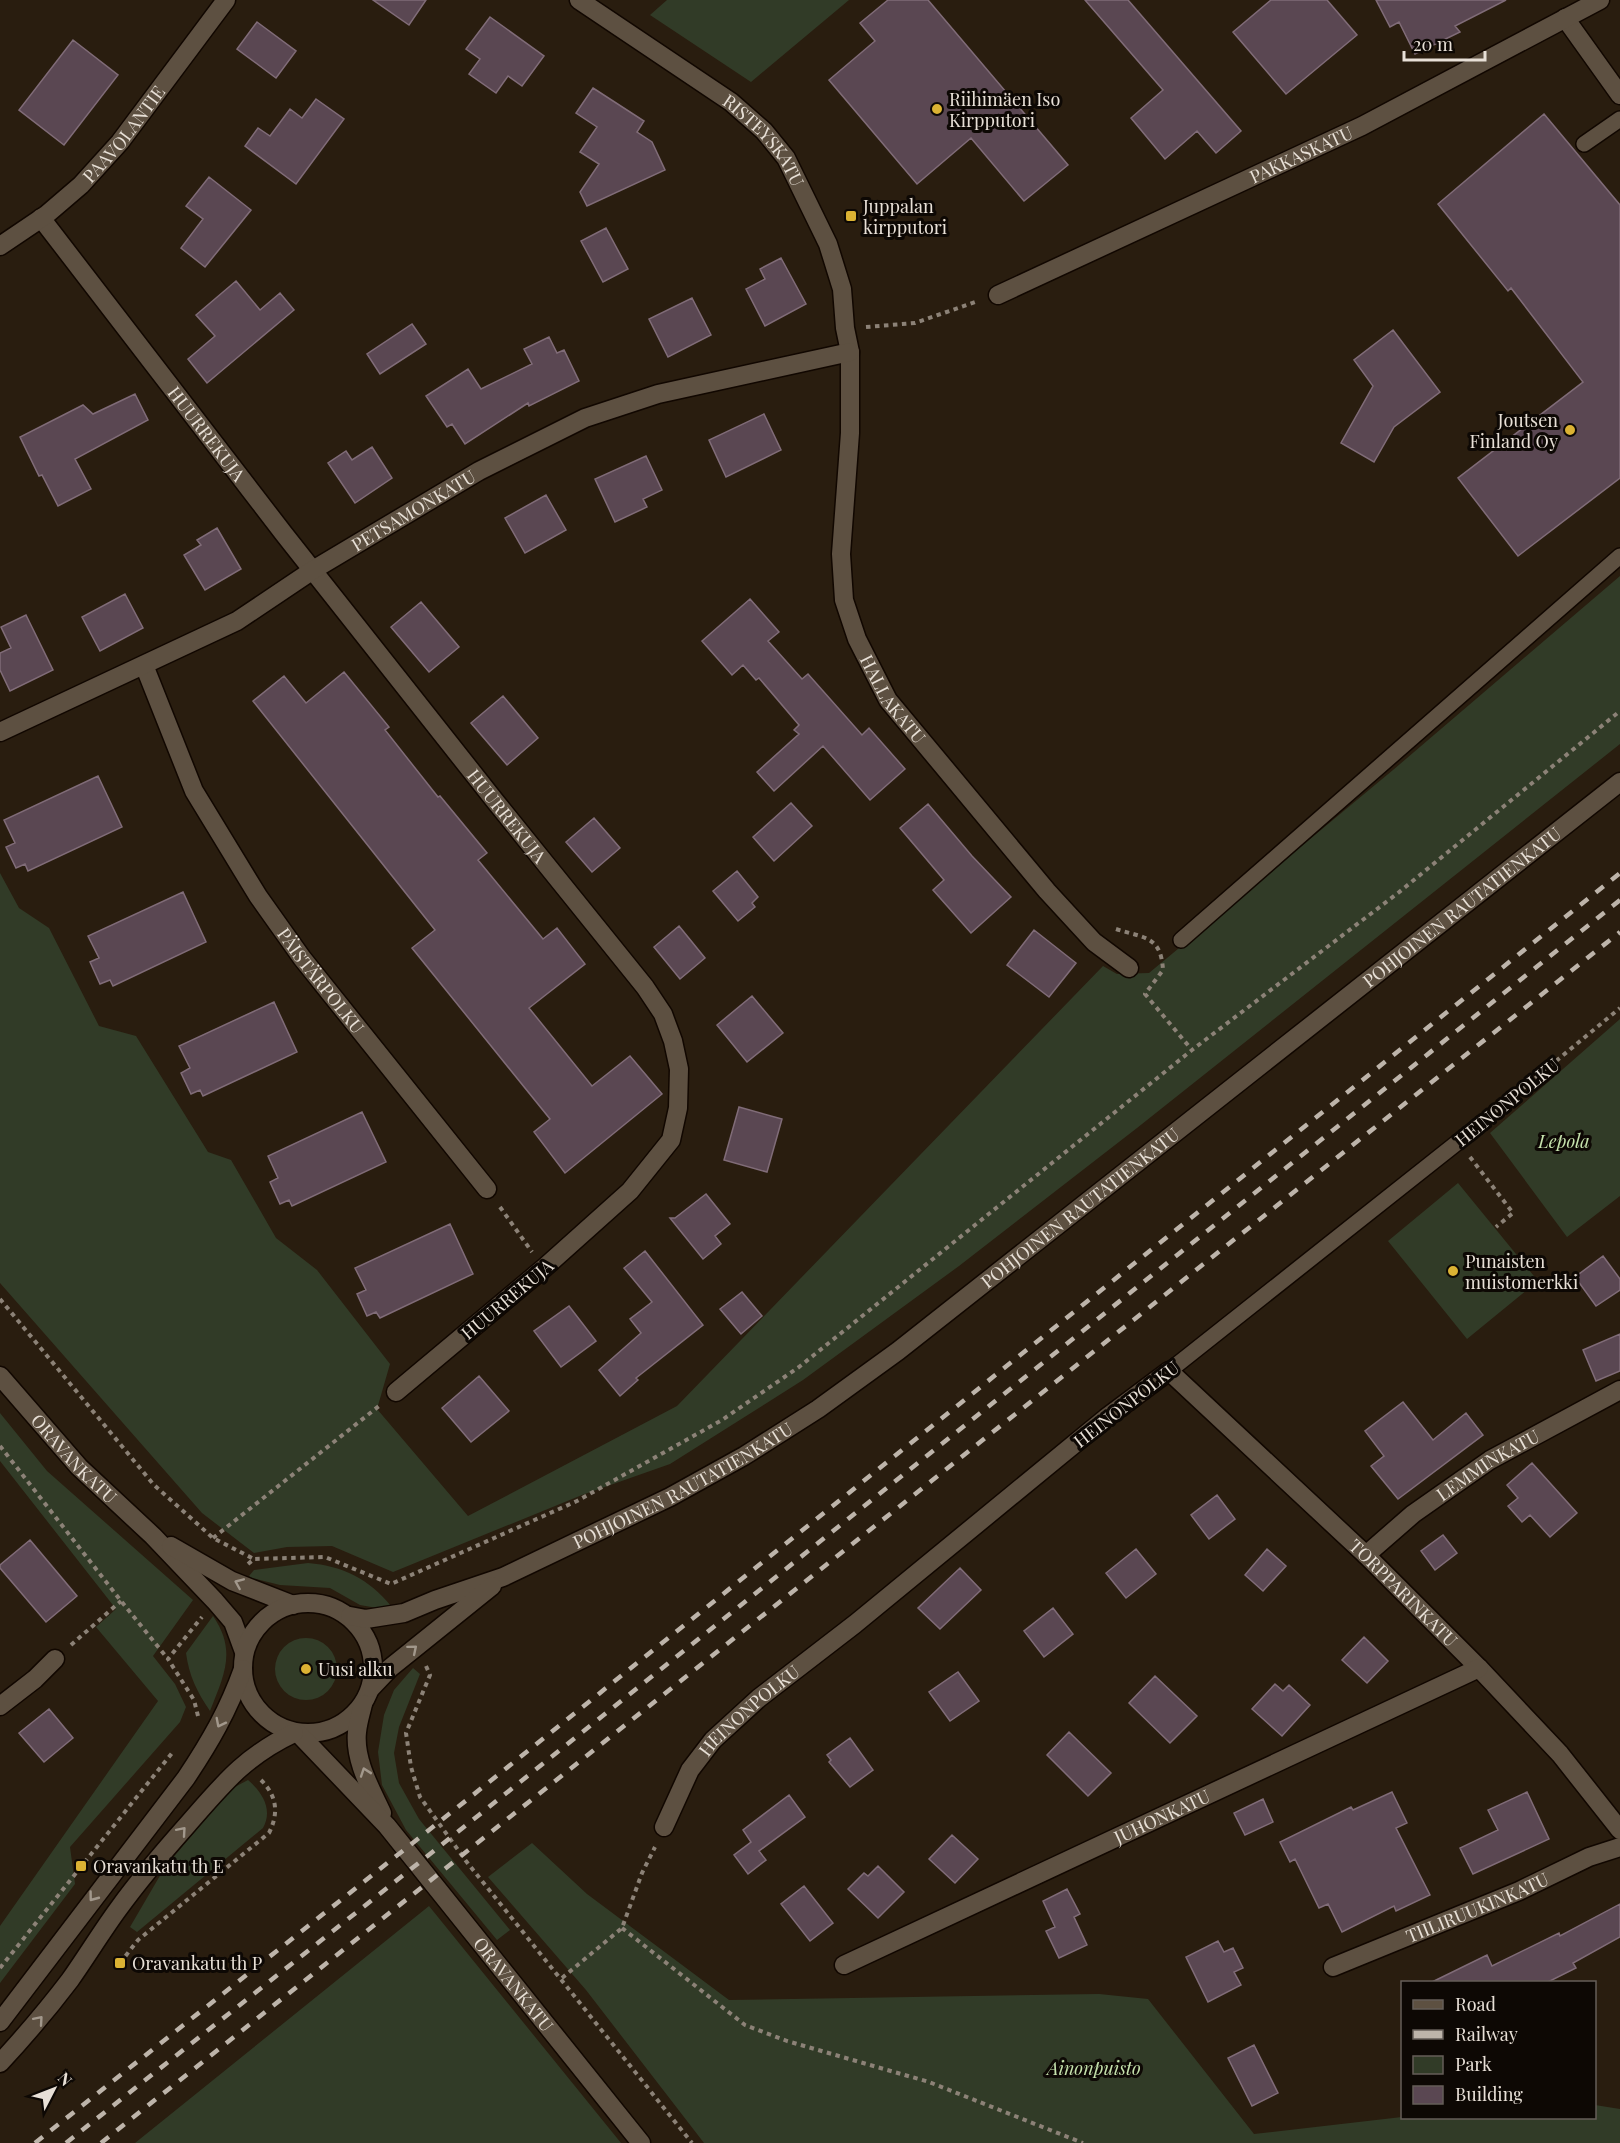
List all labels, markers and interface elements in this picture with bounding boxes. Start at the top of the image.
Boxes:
scale bar [1404,24,1485,62]
text: 20 m [1413,32,1453,56]
street label: PAAVOLANTIE [77,81,170,188]
place label: Riihimäen Iso Kirpputori [949,87,1060,132]
street label: RISTEYSKATU [719,88,810,190]
marker: Riihimäen Iso Kirpputori [930,102,944,116]
street label: PAKKASKATU [1245,120,1356,189]
place label: Juppalan kirpputori [862,194,947,239]
marker: Juppalan kirpputori [844,209,858,223]
street label: HUURREKUJA [163,381,251,487]
place label: Joutsen Finland Oy [1470,408,1558,453]
marker: Joutsen Finland Oy [1563,423,1577,437]
street label: PETSAMONKATU [347,464,480,556]
street label: HALLAKATU [855,650,931,748]
street label: HUURREKUJA [462,764,552,868]
street label: POHJOINEN RAUTATIENKATU [1358,821,1566,992]
street label: PÄISTÄRPOLKU [272,923,370,1038]
street label: HEINONPOLKU [1450,1053,1564,1151]
street label: POHJOINEN RAUTATIENKATU [976,1122,1184,1293]
park label: Lepola [1537,1129,1590,1153]
place label: Punaisten muistomerkki [1465,1249,1578,1294]
street label: HUURREKUJA [456,1253,559,1345]
marker: Punaisten muistomerkki [1446,1264,1460,1278]
street label: HEINONPOLKU [1068,1355,1184,1453]
street label: ORAVANKATU [26,1409,122,1508]
street label: POHJOINEN RAUTATIENKATU [569,1416,797,1554]
street label: LEMMINKATU [1431,1424,1544,1506]
street label: TORPPARINKATU [1344,1534,1463,1652]
one-way arrow [234,1578,245,1590]
one-way arrow [406,1645,417,1656]
place label: Uusi alku [318,1657,393,1681]
street label: HEINONPOLKU [693,1659,804,1761]
marker: Uusi alku [299,1662,313,1676]
one-way arrow [216,1717,228,1728]
one-way arrow [359,1767,372,1778]
street label: JUHONKATU [1109,1784,1214,1849]
one-way arrow [175,1827,186,1838]
place label: Oravankatu th E [93,1854,224,1878]
marker: Oravankatu th E [74,1859,88,1873]
street label: TIILIRUUKINKATU [1402,1867,1552,1948]
one-way arrow [89,1891,100,1902]
street label: ORAVANKATU [468,1932,559,2037]
place label: Oravankatu th P [132,1951,263,1975]
marker: Oravankatu th P [113,1956,127,1970]
legend [1401,1981,1596,2119]
text: Road [1455,1992,1496,2016]
one-way arrow [32,2016,43,2027]
text: Railway [1455,2022,1518,2046]
text: Park [1455,2052,1492,2076]
park label: Ainonpuisto [1045,2056,1141,2080]
north arrow [24,2059,84,2119]
text: N [54,2067,77,2090]
text: Building [1455,2082,1523,2106]

